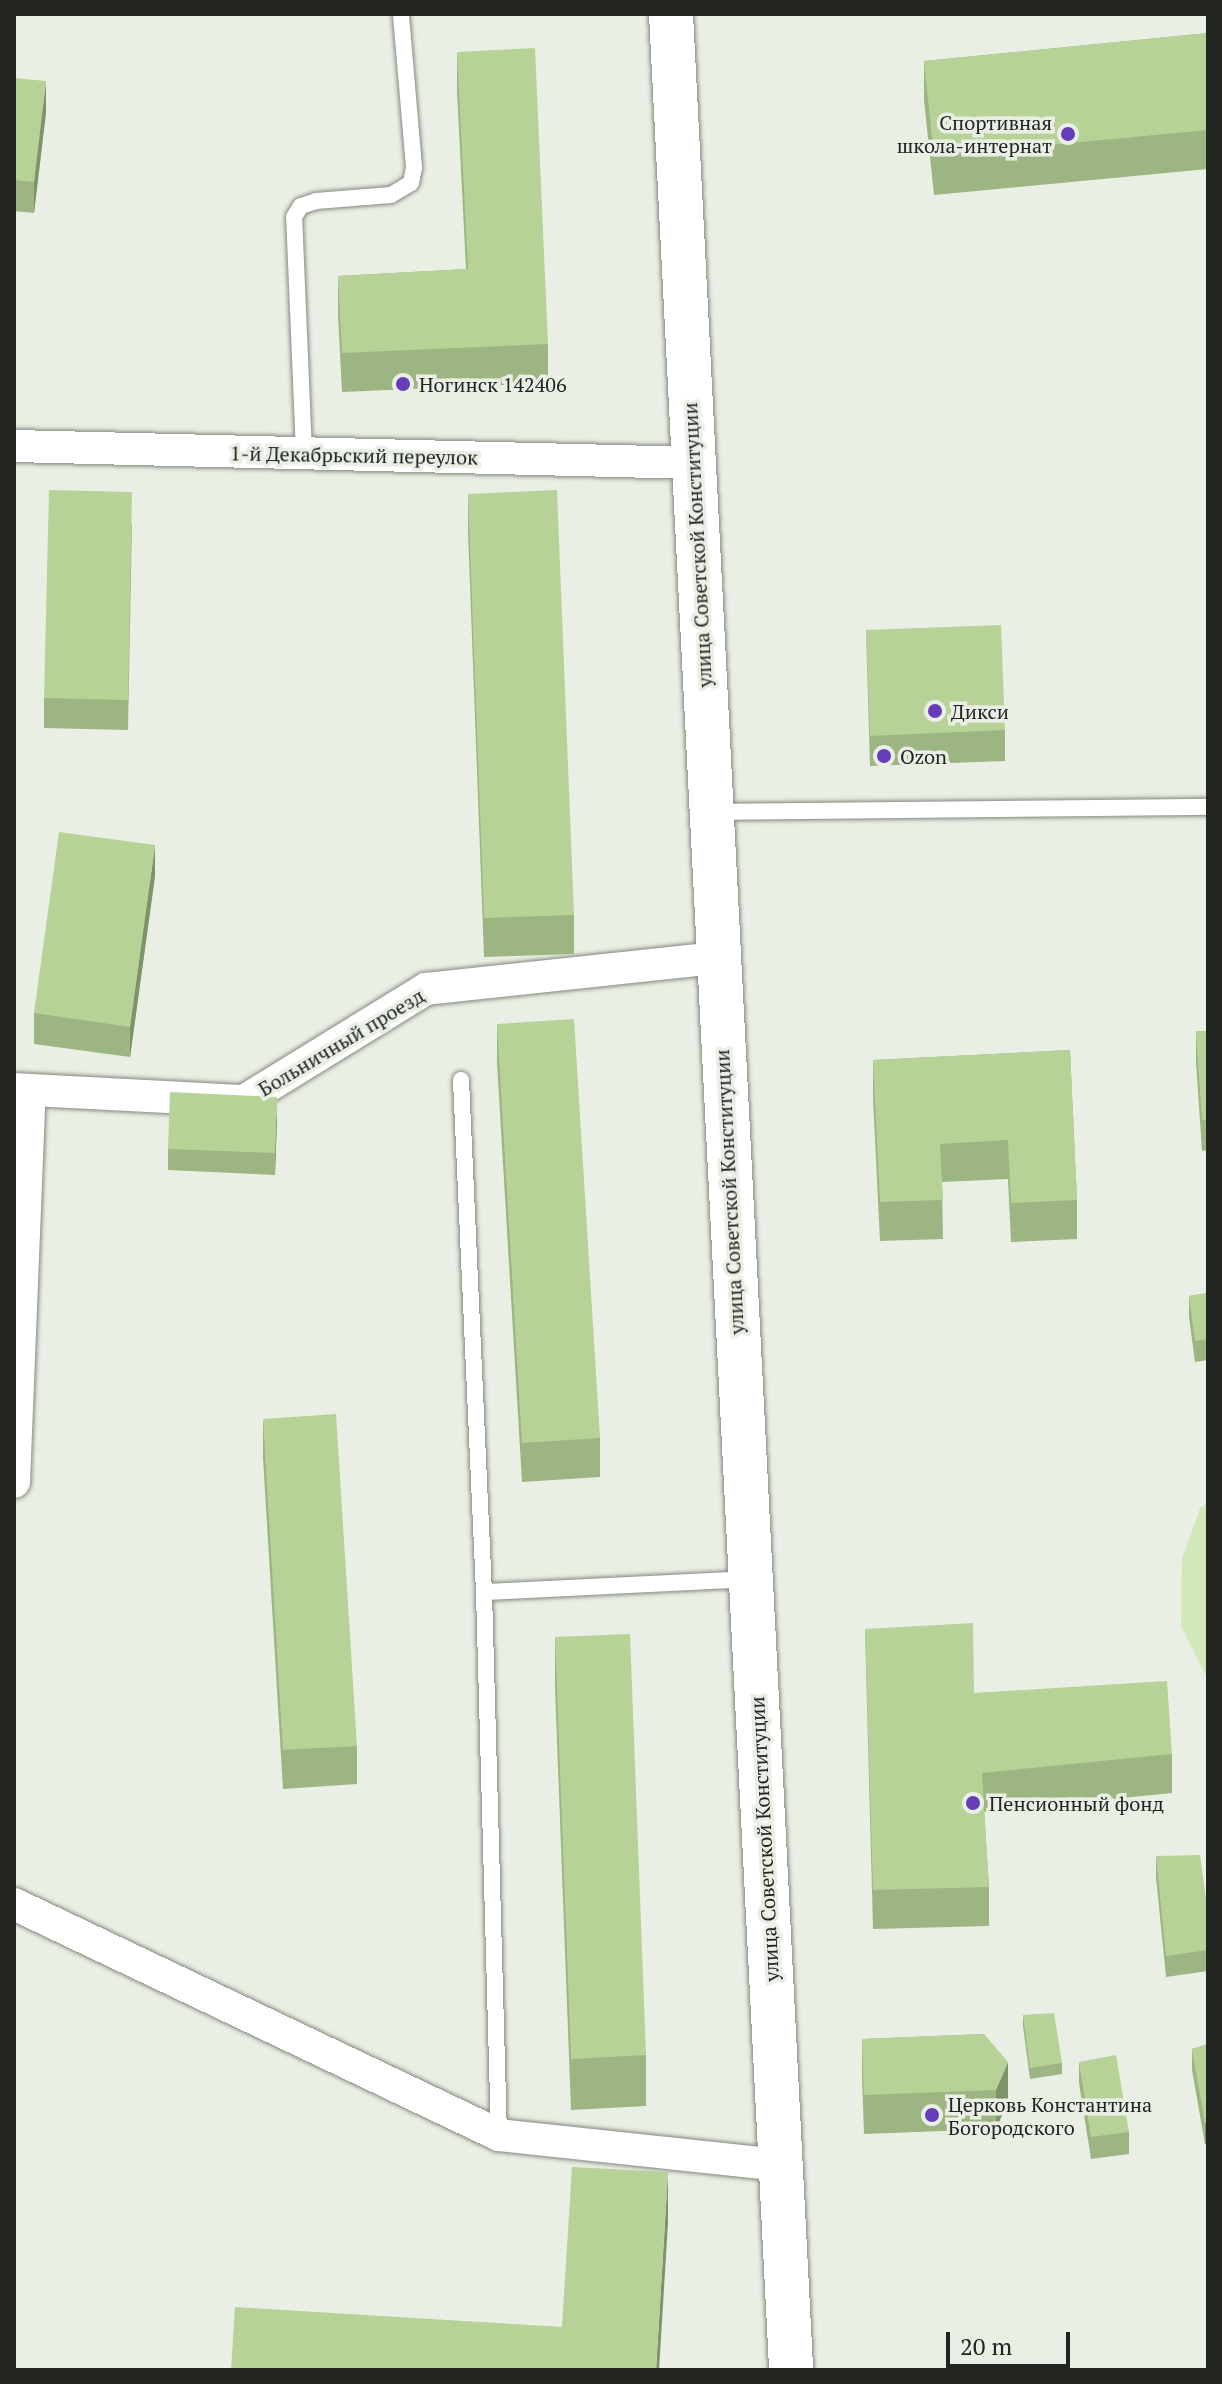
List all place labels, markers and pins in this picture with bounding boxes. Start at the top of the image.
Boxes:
place label: Спортивная школа-интернат [897,110,1052,157]
marker: Спортивная школа-интернат [1059,125,1077,143]
place label: Ногинск 142406 [419,372,567,396]
marker: Ногинск 142406 [394,375,412,393]
place label: Дикси [951,699,1009,723]
marker: Дикси [926,702,944,720]
place label: Ozon [900,744,947,768]
marker: Ozon [875,747,893,765]
place label: Пенсионный фонд [989,1791,1164,1815]
marker: Пенсионный фонд [964,1794,982,1812]
place label: Церковь Константина Богородского [948,2092,1152,2139]
marker: Церковь Константина Богородского [923,2106,941,2124]

